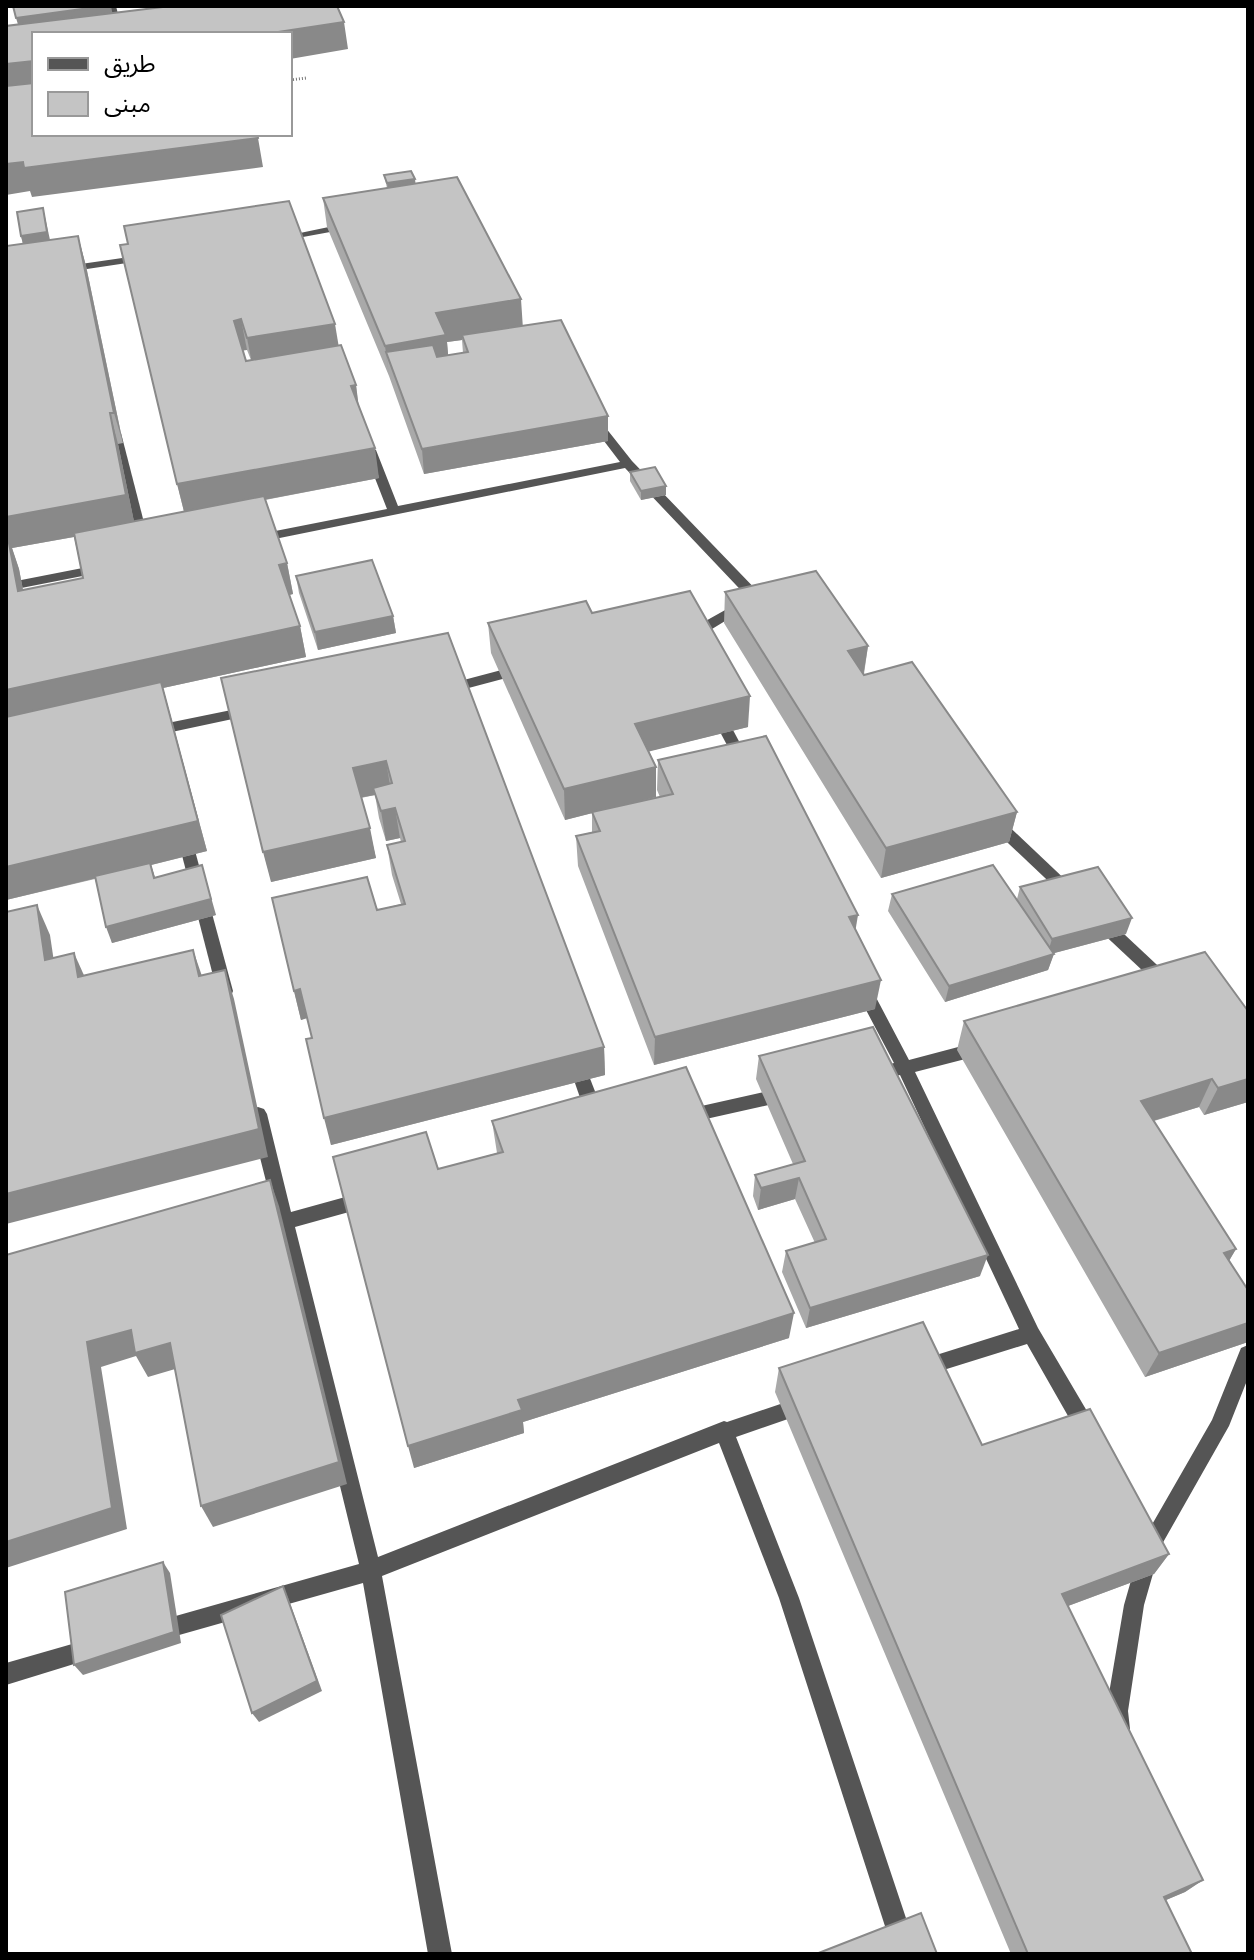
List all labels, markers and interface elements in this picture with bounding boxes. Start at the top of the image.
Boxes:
legend [32,32,292,136]
text: طريق [104,45,156,81]
text: مبنى [104,85,151,121]

